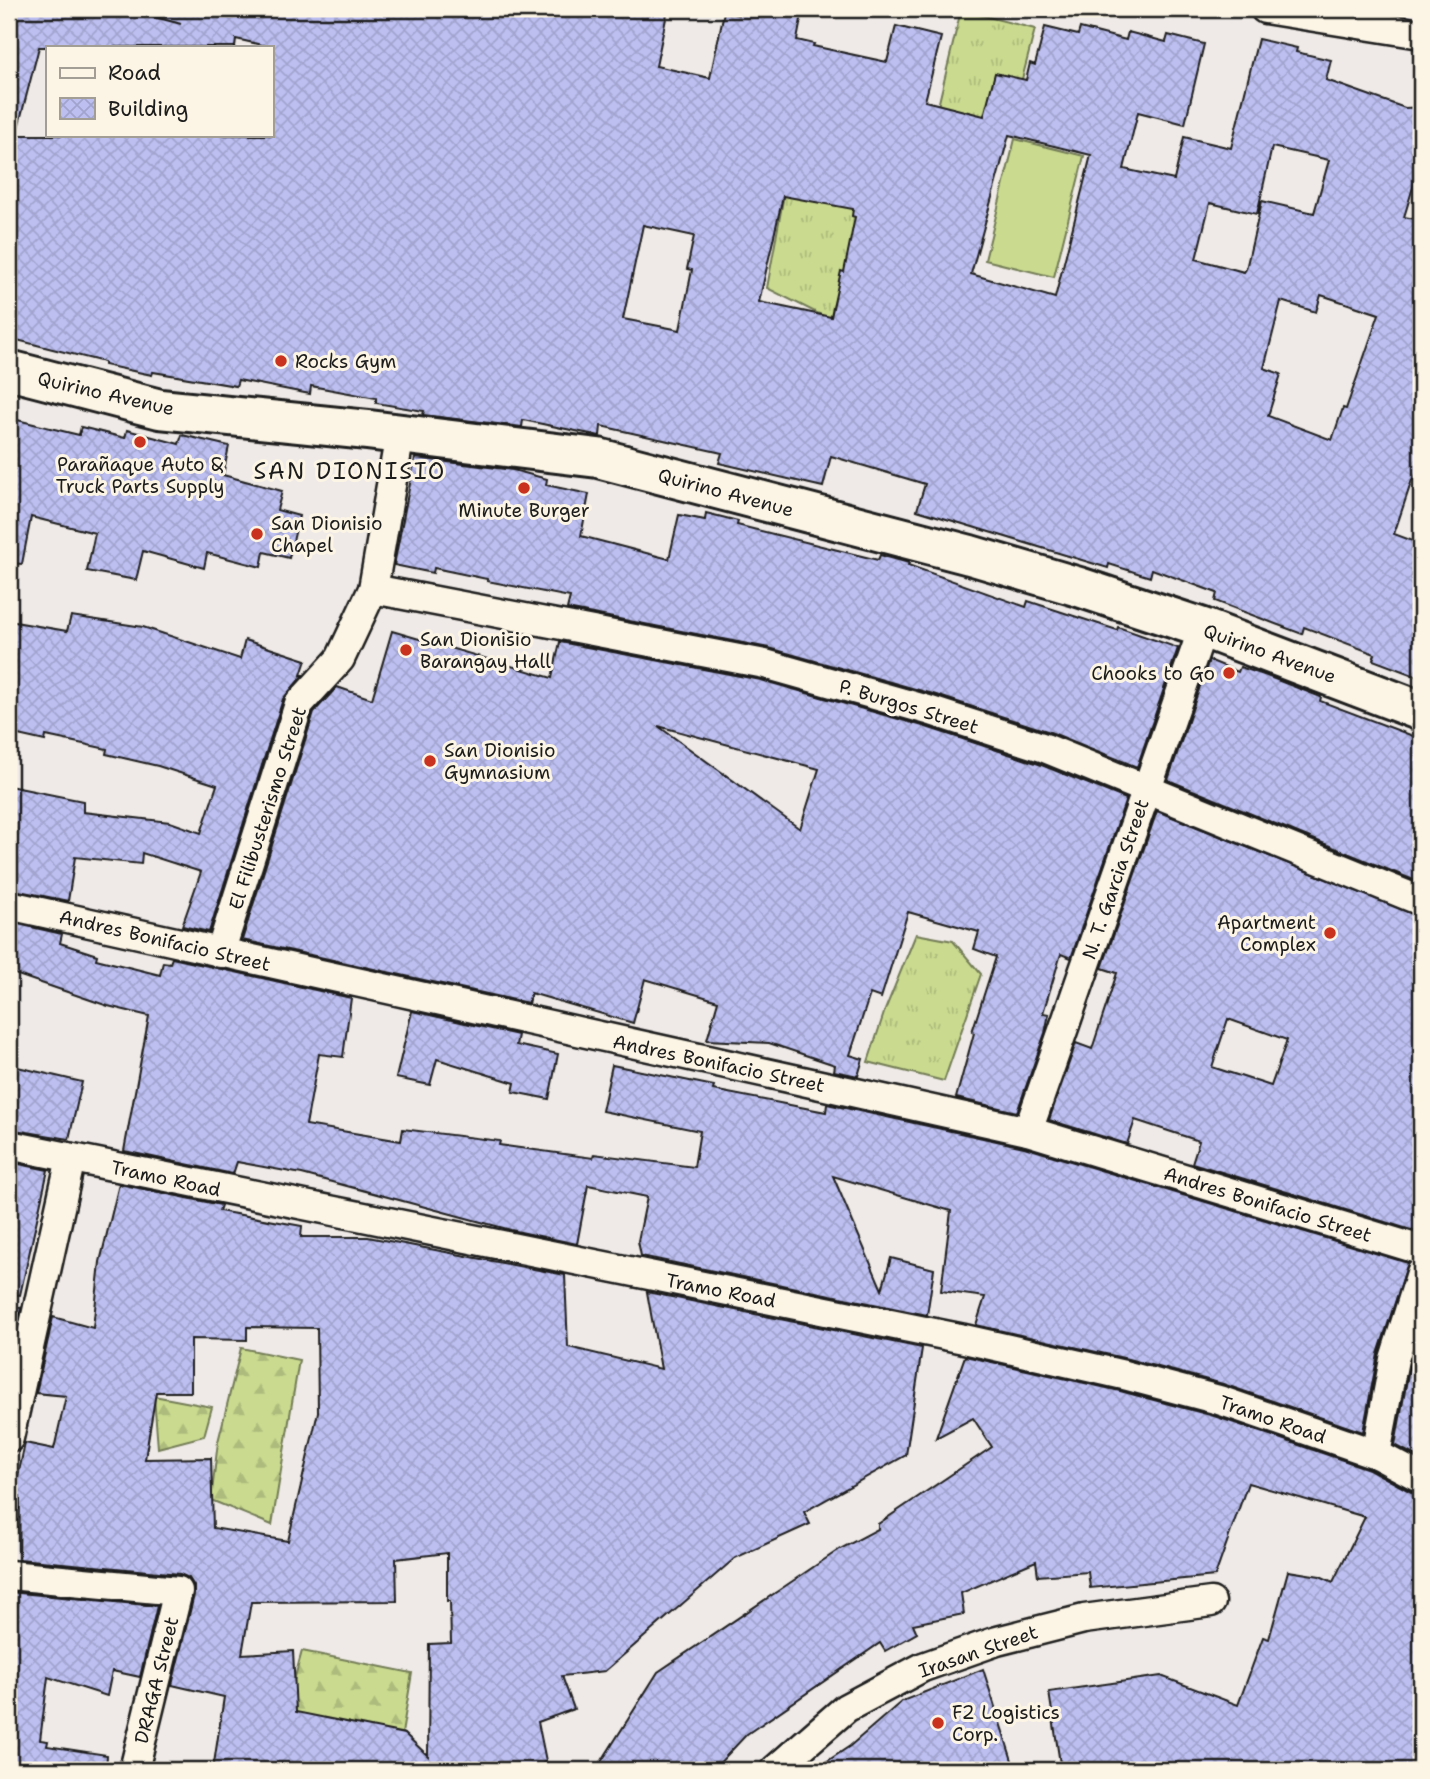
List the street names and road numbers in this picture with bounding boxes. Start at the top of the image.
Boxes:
street label: Quirino Avenue [35,366,177,421]
street label: Quirino Avenue [655,462,797,523]
street label: Quirino Avenue [1200,618,1340,689]
street label: P. Burgos Street [836,673,982,740]
street label: El Filibusterismo Street [223,703,312,913]
street label: N. T. Garcia Street [1076,796,1155,963]
street label: Andres Bonifacio Street [57,904,273,977]
street label: Andres Bonifacio Street [611,1029,827,1098]
street label: Tramo Road [109,1155,223,1202]
street label: Andres Bonifacio Street [1161,1161,1375,1248]
street label: Tramo Road [664,1268,778,1313]
street label: Tramo Road [1216,1390,1330,1449]
street label: DRAGA Street [129,1614,184,1746]
street label: Irasan Street [915,1619,1041,1684]

